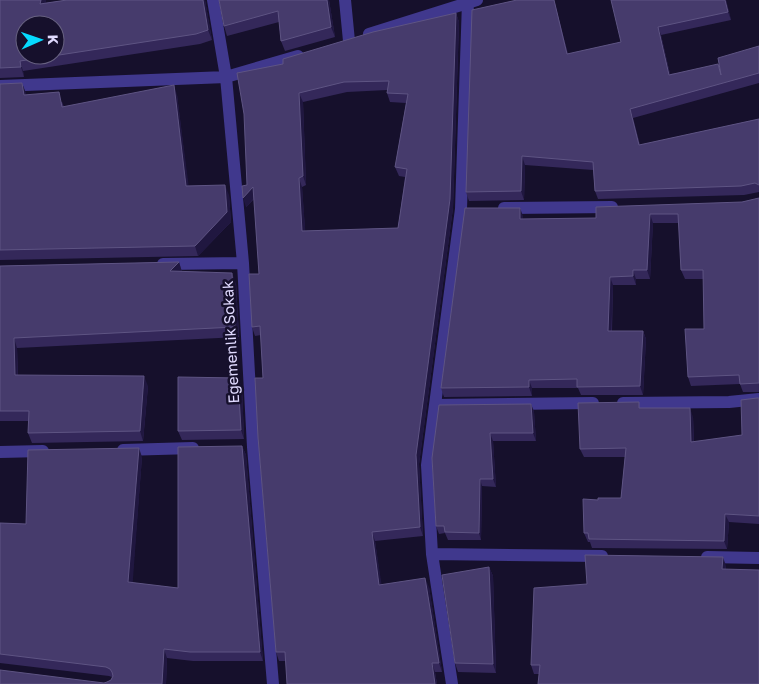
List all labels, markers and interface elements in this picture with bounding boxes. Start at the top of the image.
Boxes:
north arrow [15,15,65,65]
text: K [45,34,62,45]
street label: Egemenlik Sokak [218,280,242,404]

